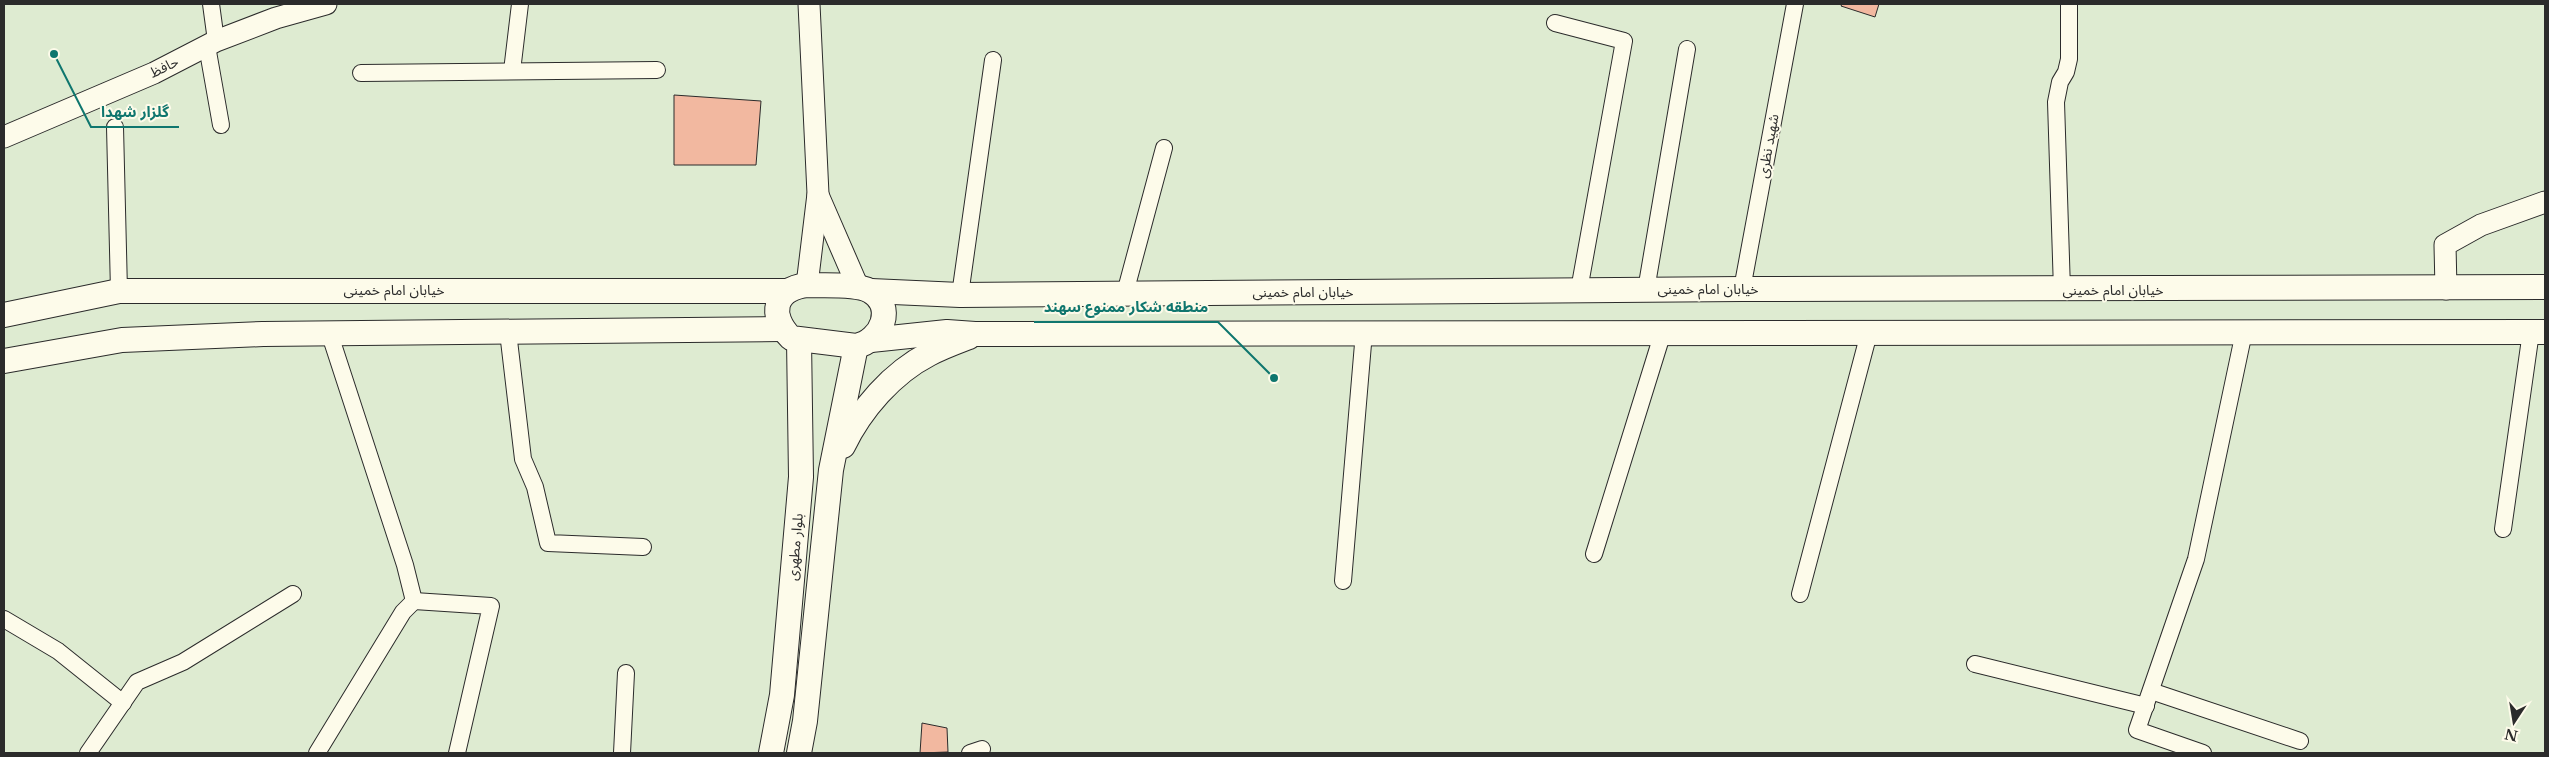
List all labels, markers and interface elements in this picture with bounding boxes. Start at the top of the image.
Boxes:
street label: حافظ [146,52,182,82]
callout: گلزار شهدا [91,97,179,127]
text: گلزار شهدا [101,102,169,121]
street label: شهید نظری [1754,113,1782,179]
street label: خیابان امام خمینی [1657,280,1759,300]
street label: خیابان امام خمینی [343,281,445,301]
street label: خیابان امام خمینی [2062,281,2164,301]
street label: خیابان امام خمینی [1252,283,1354,303]
callout: منطقه شکار ممنوع سهند [1034,292,1218,322]
text: منطقه شکار ممنوع سهند [1044,297,1208,318]
street label: بلوار مطهری [783,512,807,581]
north arrow [2489,697,2539,747]
text: N [2503,725,2520,745]

